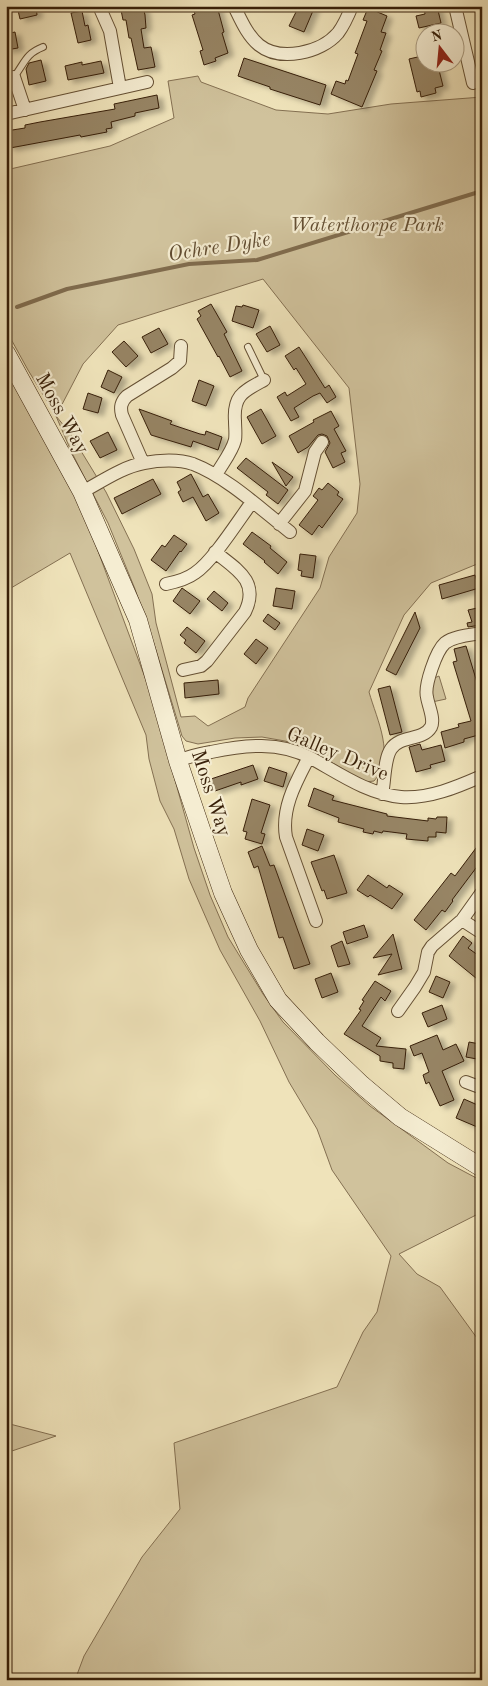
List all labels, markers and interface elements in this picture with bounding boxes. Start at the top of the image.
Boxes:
north arrow [416,22,466,72]
text: N [430,28,444,45]
park label: Waterthorpe Park [290,216,444,236]
water label: Ochre Dyke [166,229,272,266]
street label: Moss Way [31,370,92,458]
street label: Galley Drive [283,724,391,785]
street label: Moss Way [187,748,234,840]

